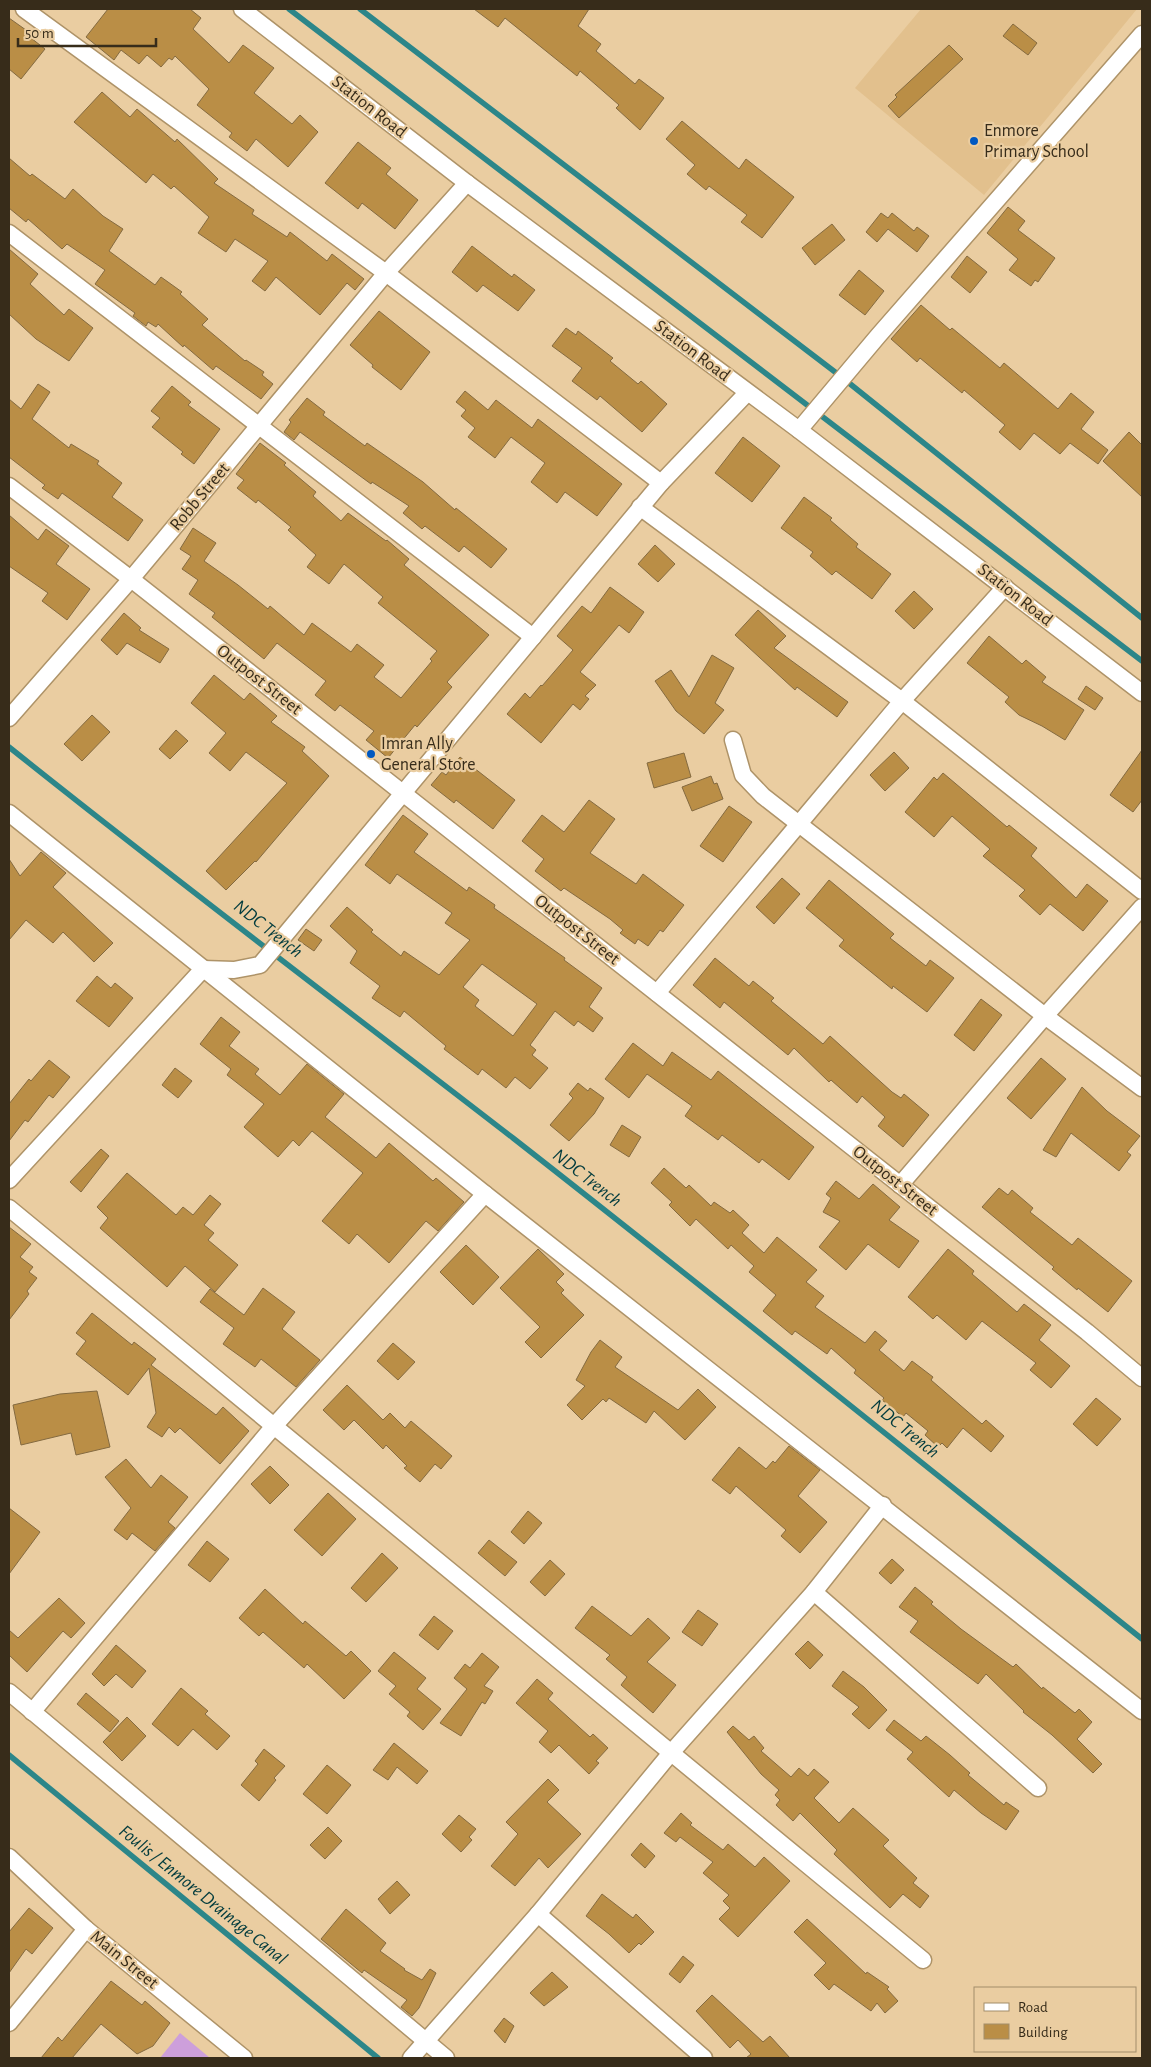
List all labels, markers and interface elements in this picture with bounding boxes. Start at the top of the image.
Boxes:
scale bar [18,15,155,47]
text: 50 m [25,26,54,41]
street label: Station Road [328,72,410,142]
place label: Enmore Primary School [984,122,1089,161]
marker: Enmore Primary School [968,135,980,147]
street label: Station Road [651,317,733,385]
street label: Robb Street [167,460,233,534]
street label: Station Road [974,560,1056,630]
street label: Outpost Street [213,641,305,719]
place label: Imran Ally General Store [381,735,475,774]
marker: Imran Ally General Store [365,748,377,760]
street label: Outpost Street [531,891,623,969]
water label: NDC Trench [230,896,306,962]
street label: Outpost Street [849,1142,941,1220]
water label: NDC Trench [549,1145,625,1211]
water label: NDC Trench [867,1396,943,1462]
water label: Foulis / Enmore Drainage Canal [115,1821,291,1969]
street label: Main Street [87,1927,161,1993]
legend [974,1987,1136,2052]
text: Road [1018,2000,1048,2015]
text: Building [1018,2025,1068,2040]

